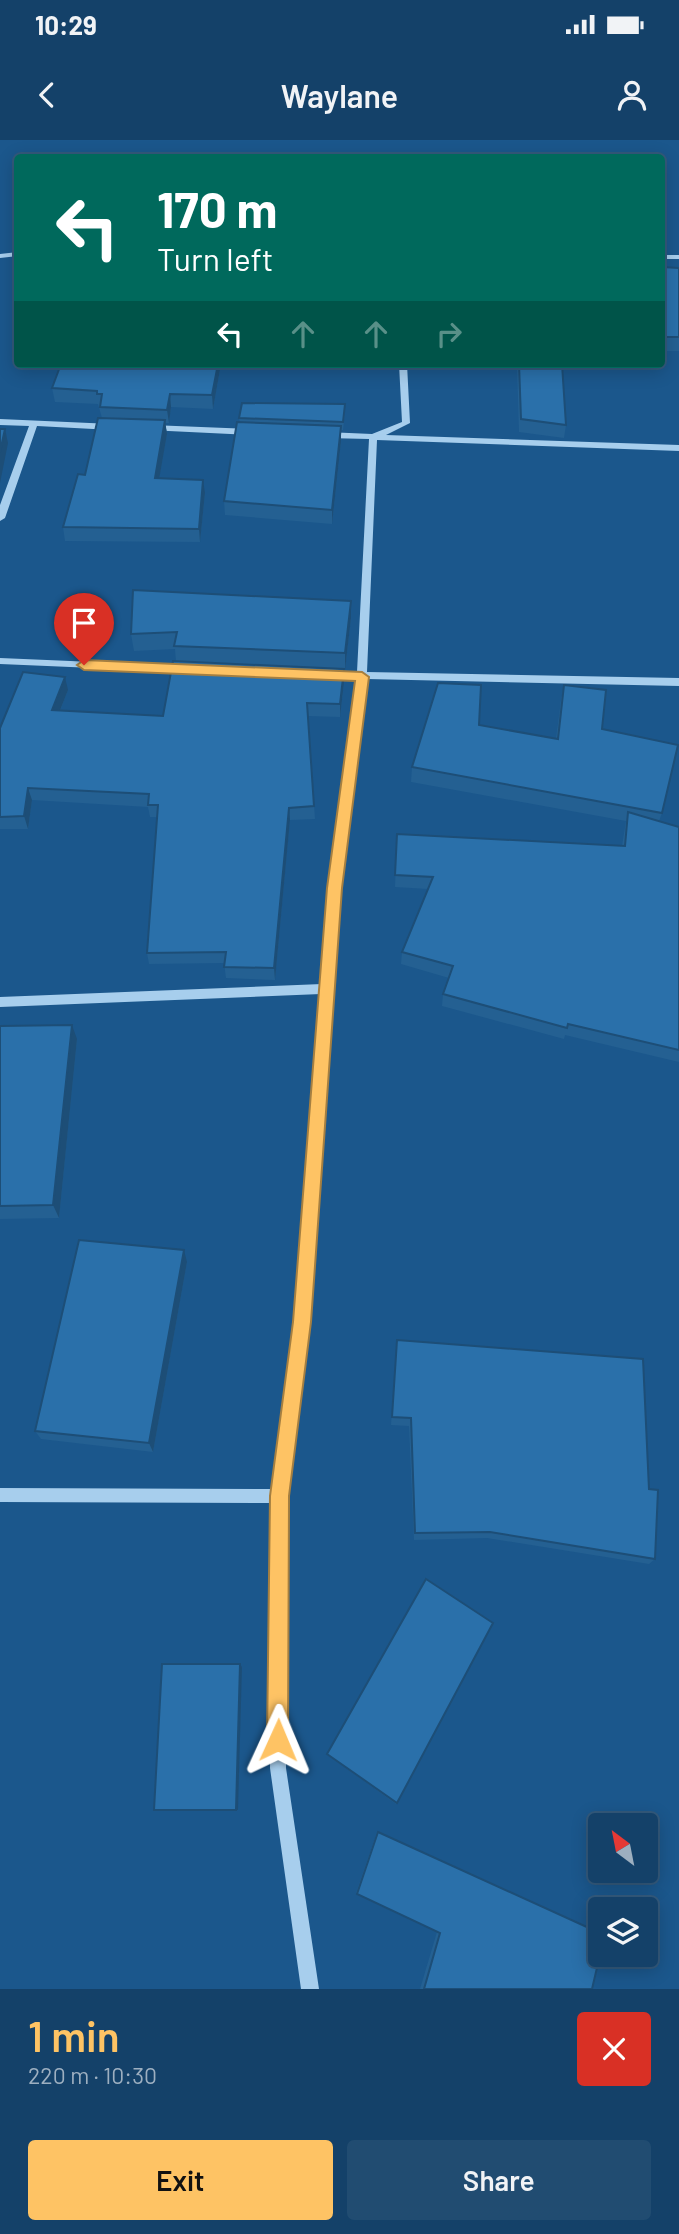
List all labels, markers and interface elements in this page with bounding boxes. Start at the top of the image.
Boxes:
text: 10:29 [35,9,97,40]
icon: back [28,76,66,114]
text: Waylane [281,76,398,114]
icon: person [613,76,651,114]
text: 170 m [157,179,277,238]
icon: left [42,182,133,273]
text: Turn left [157,239,274,277]
icon: left [211,315,249,353]
icon: ahead [284,315,322,353]
icon: ahead [357,315,395,353]
icon: right [430,315,468,353]
pin [54,593,114,665]
icon: arrive [65,604,103,642]
position arrow [241,1703,315,1777]
north arrow [588,1813,658,1883]
map controls [588,1813,658,1967]
button: layers [588,1897,658,1967]
text: 1 min [28,2010,120,2060]
button: close [577,2012,651,2086]
text: 220 m · 10:30 [28,2061,157,2089]
button: Exit [28,2140,333,2220]
button: Share [347,2140,651,2220]

